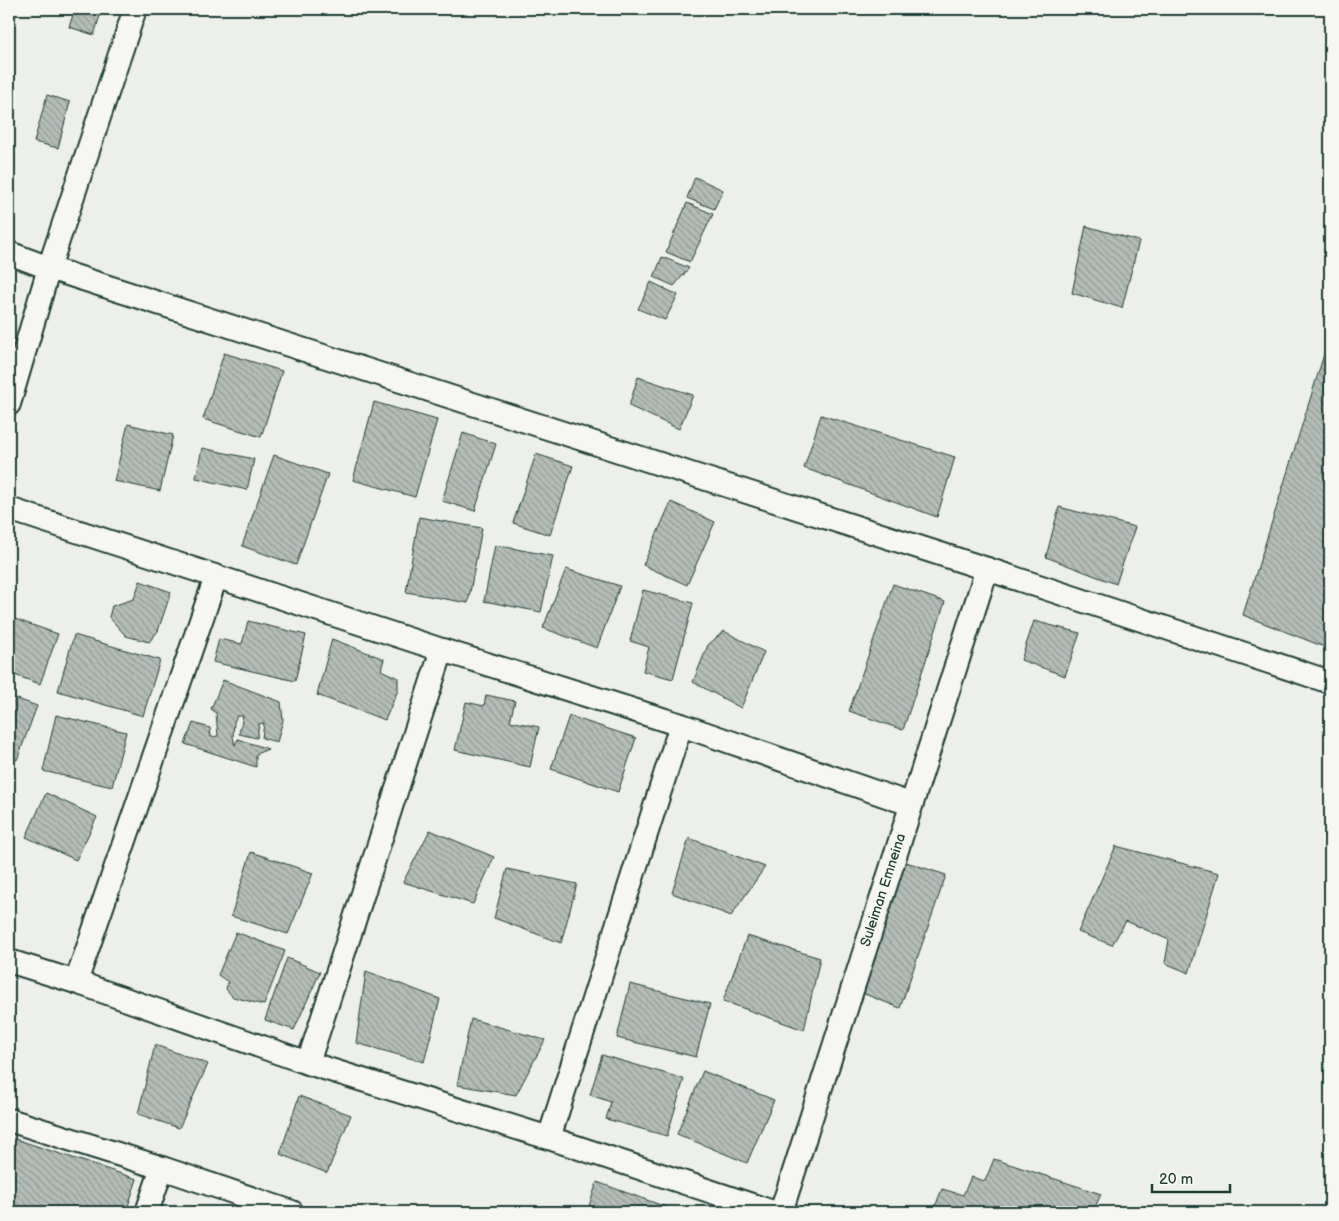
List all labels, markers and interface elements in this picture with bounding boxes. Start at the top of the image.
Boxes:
street label: Suleiman Emneina [857,831,909,949]
scale bar [1152,1161,1229,1193]
text: 20 m [1159,1170,1193,1189]

